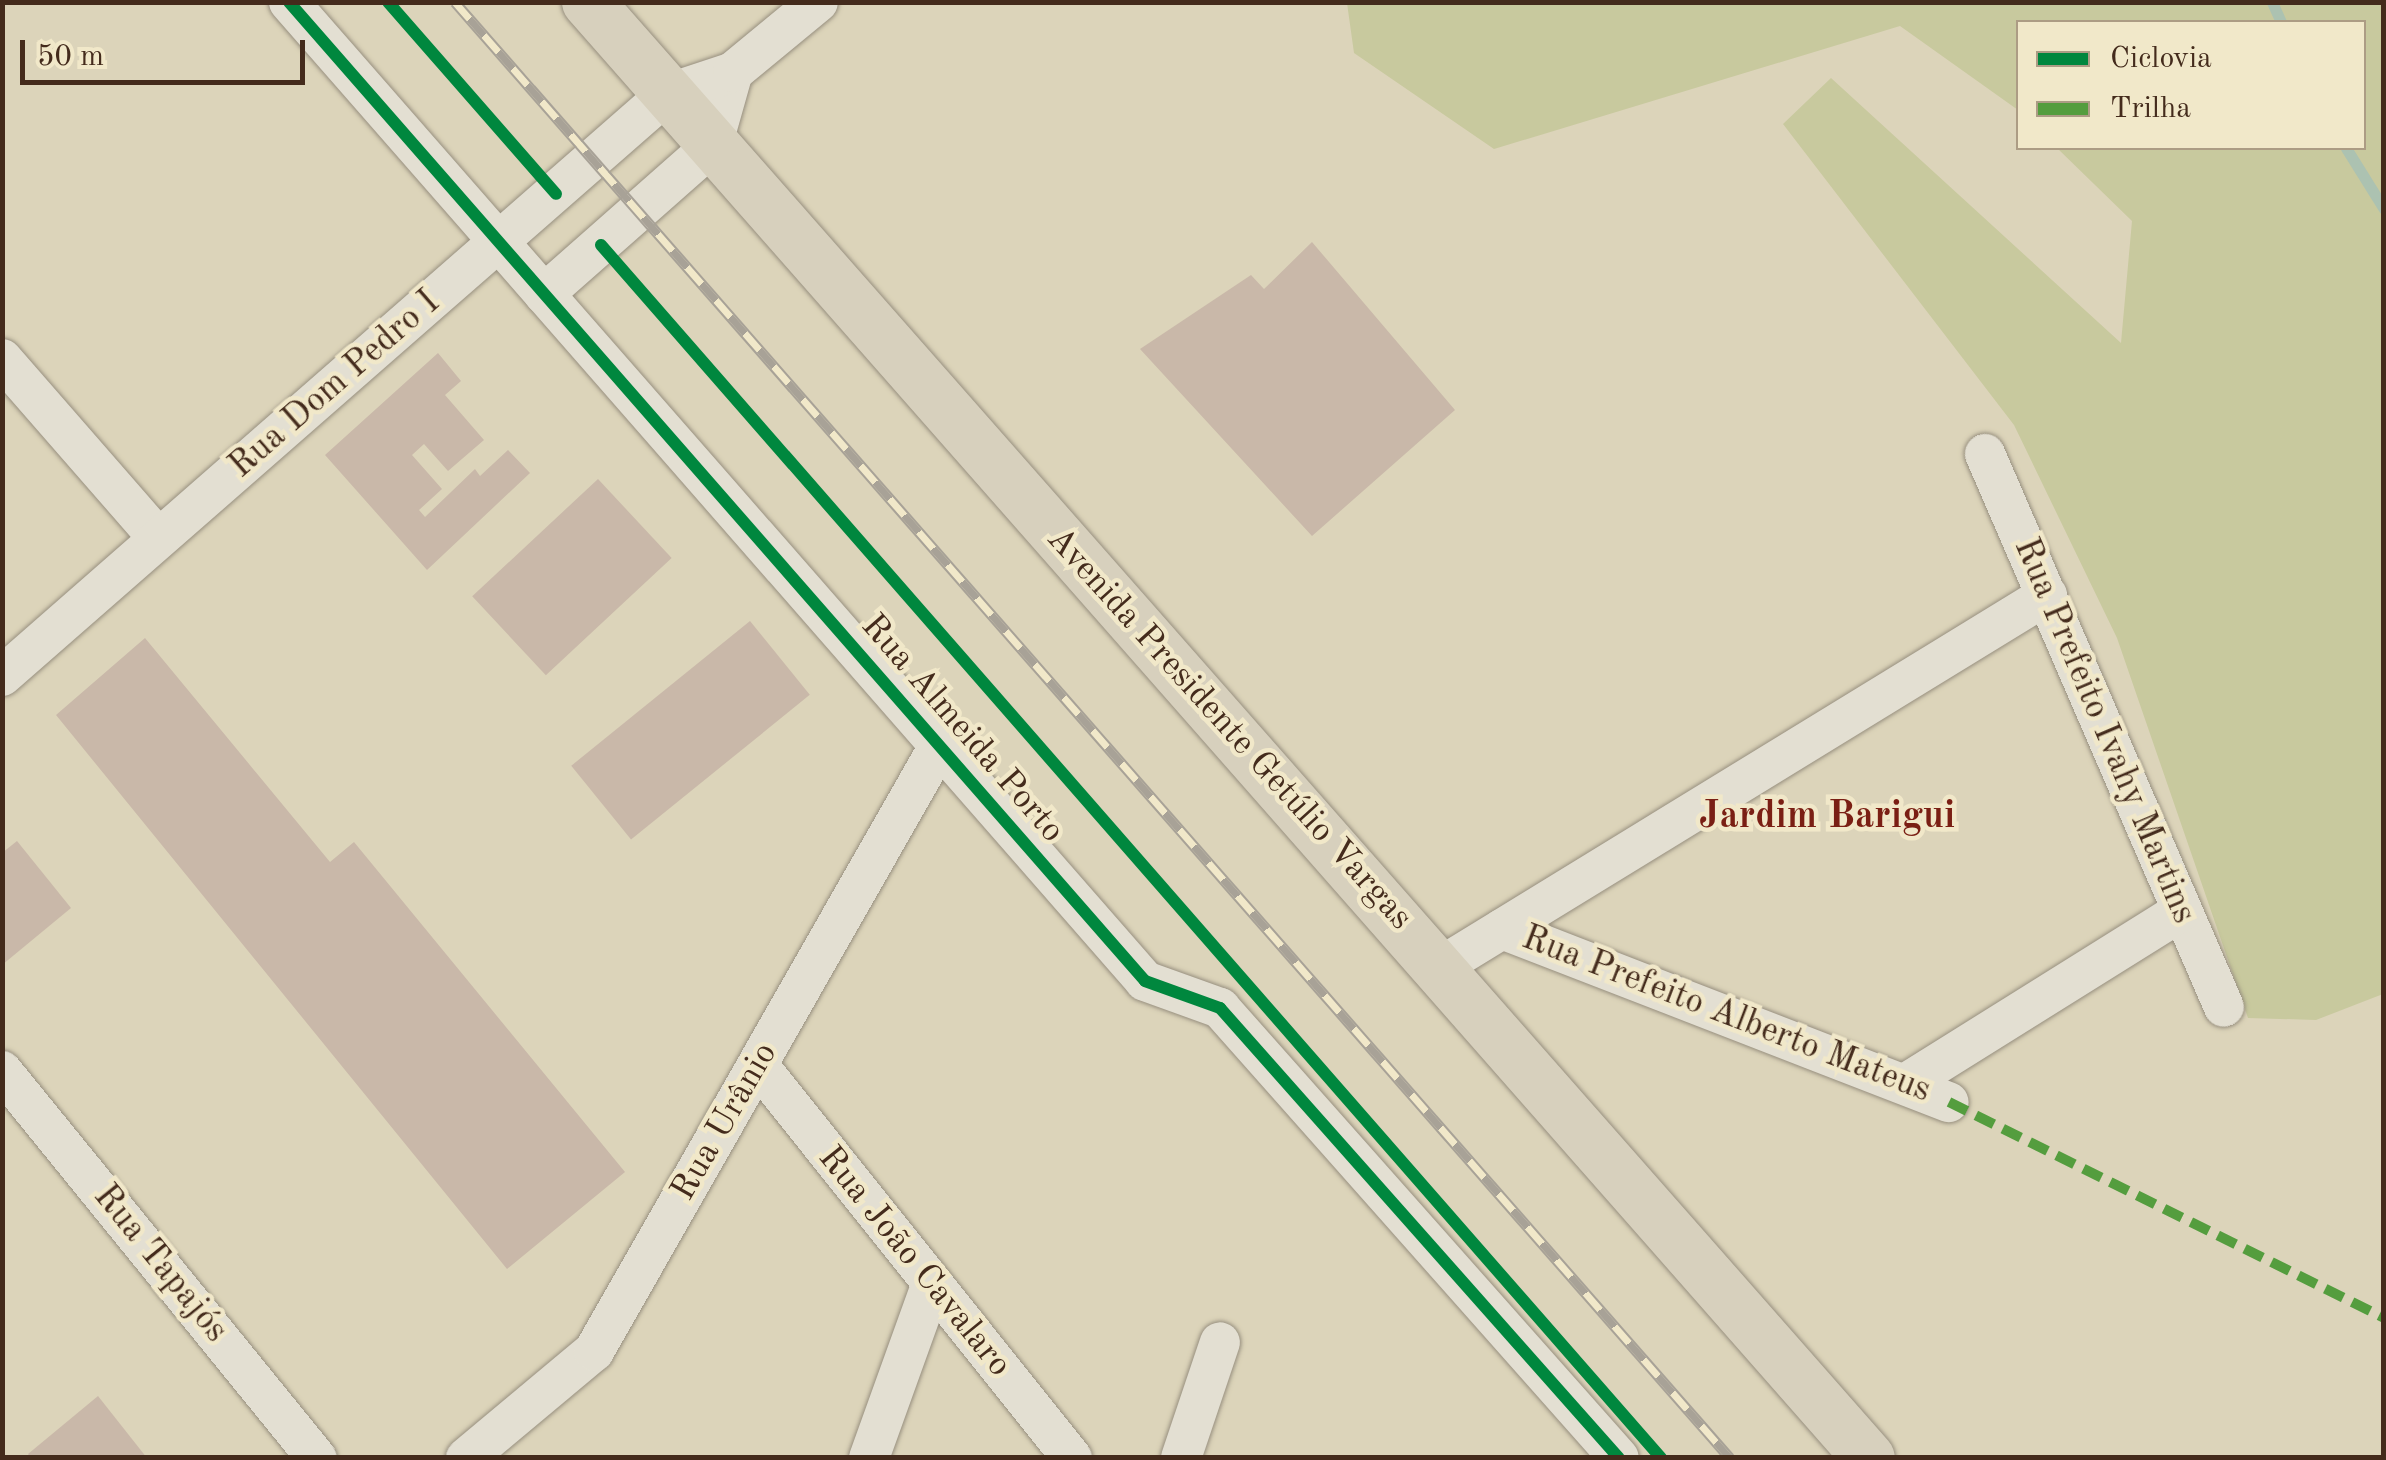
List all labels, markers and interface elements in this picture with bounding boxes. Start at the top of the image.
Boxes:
scale bar [25,20,310,82]
legend [2016,20,2366,150]
text: 50 m [37,42,104,72]
text: Ciclovia [2110,44,2212,74]
text: Trilha [2110,94,2191,124]
street label: Rua Dom Pedro I [221,282,449,488]
street label: Avenida Presidente Getúlio Vargas [1037,519,1421,939]
street label: Rua Prefeito Ivahy Martins [2004,532,2204,930]
street label: Rua Almeida Porto [851,606,1073,852]
district label: Jardim Barigui [1699,795,1955,841]
street label: Rua Prefeito Alberto Mateus [1516,918,1936,1112]
street label: Rua Urânio [663,1036,787,1208]
street label: Rua João Cavalaro [808,1138,1020,1386]
street label: Rua Tapajós [84,1177,236,1351]

